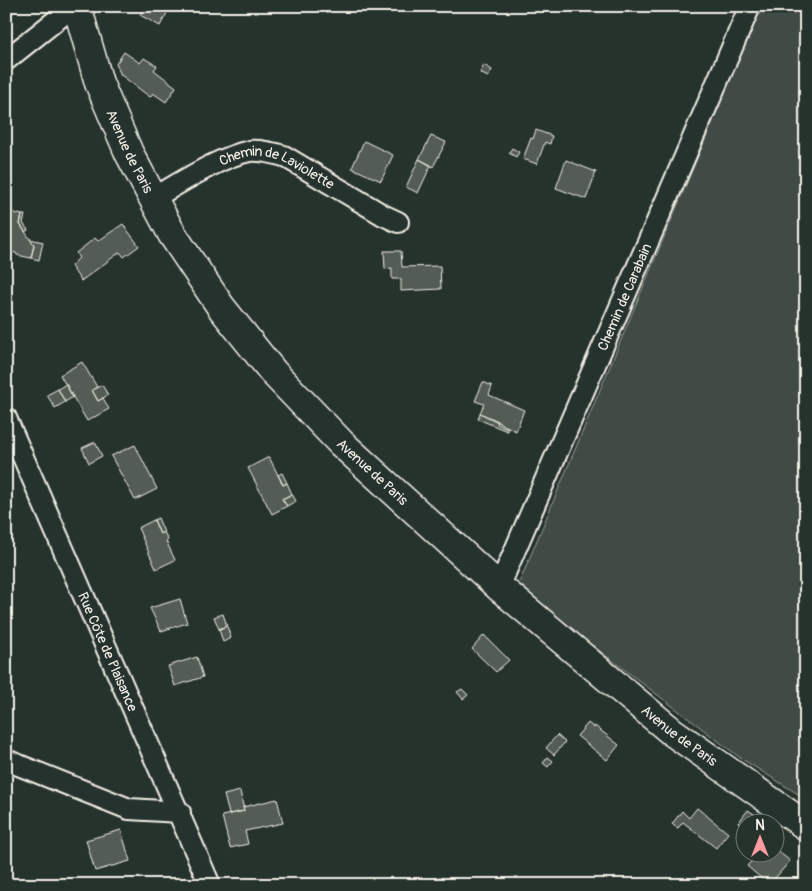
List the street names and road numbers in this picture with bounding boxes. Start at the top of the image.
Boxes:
street label: Avenue de Paris [102,107,157,197]
street label: Chemin de Laviolette [216,143,337,193]
street label: Chemin de Carabain [594,241,655,353]
street label: Avenue de Paris [333,435,412,509]
street label: Rue Côte de Plaisance [74,590,141,714]
street label: Avenue de Paris [638,702,721,770]

